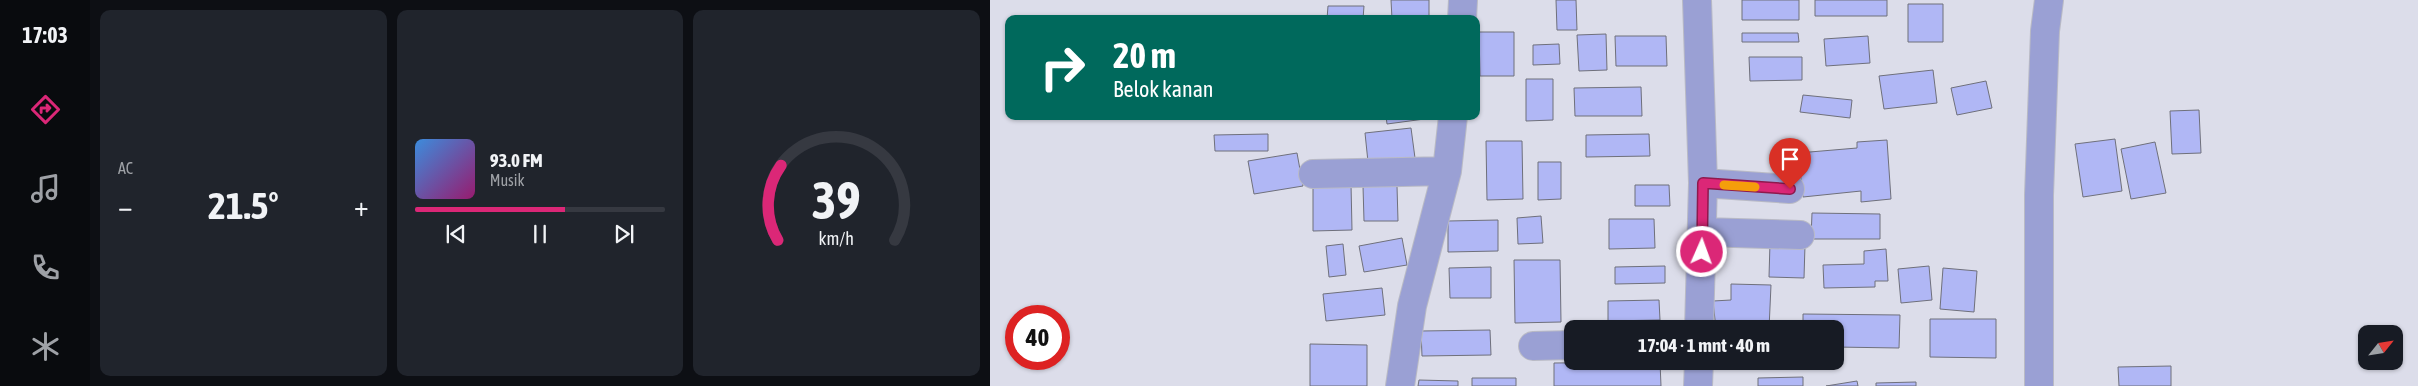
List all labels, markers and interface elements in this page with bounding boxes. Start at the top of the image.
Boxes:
text: 17:03 [22,22,68,48]
icon: right [1030,35,1095,100]
text: 20 m [1113,35,1176,75]
text: Belok kanan [1113,76,1214,102]
icon: directions [28,92,63,127]
pin [1769,138,1811,189]
icon: arrive [1776,145,1804,173]
text: 93.0 FM [490,149,543,171]
text: AC [118,159,133,177]
text: 39 [812,170,861,230]
icon: music [28,171,63,206]
text: Musik [490,171,524,189]
text: 21.5° [208,184,279,227]
text: − [118,190,133,222]
text: + [354,190,369,222]
icon: previous [442,220,470,248]
icon: pause [526,220,554,248]
icon: next [610,220,638,248]
position arrow [1675,225,1727,277]
text: km/h [819,228,854,249]
icon: phone [28,250,63,285]
speed limit sign: 40 [1005,305,1070,370]
north arrow [2358,325,2402,370]
map controls [2358,325,2403,370]
icon: climate [28,329,63,364]
text: 17:04 · 1 mnt · 40 m [1638,334,1770,356]

